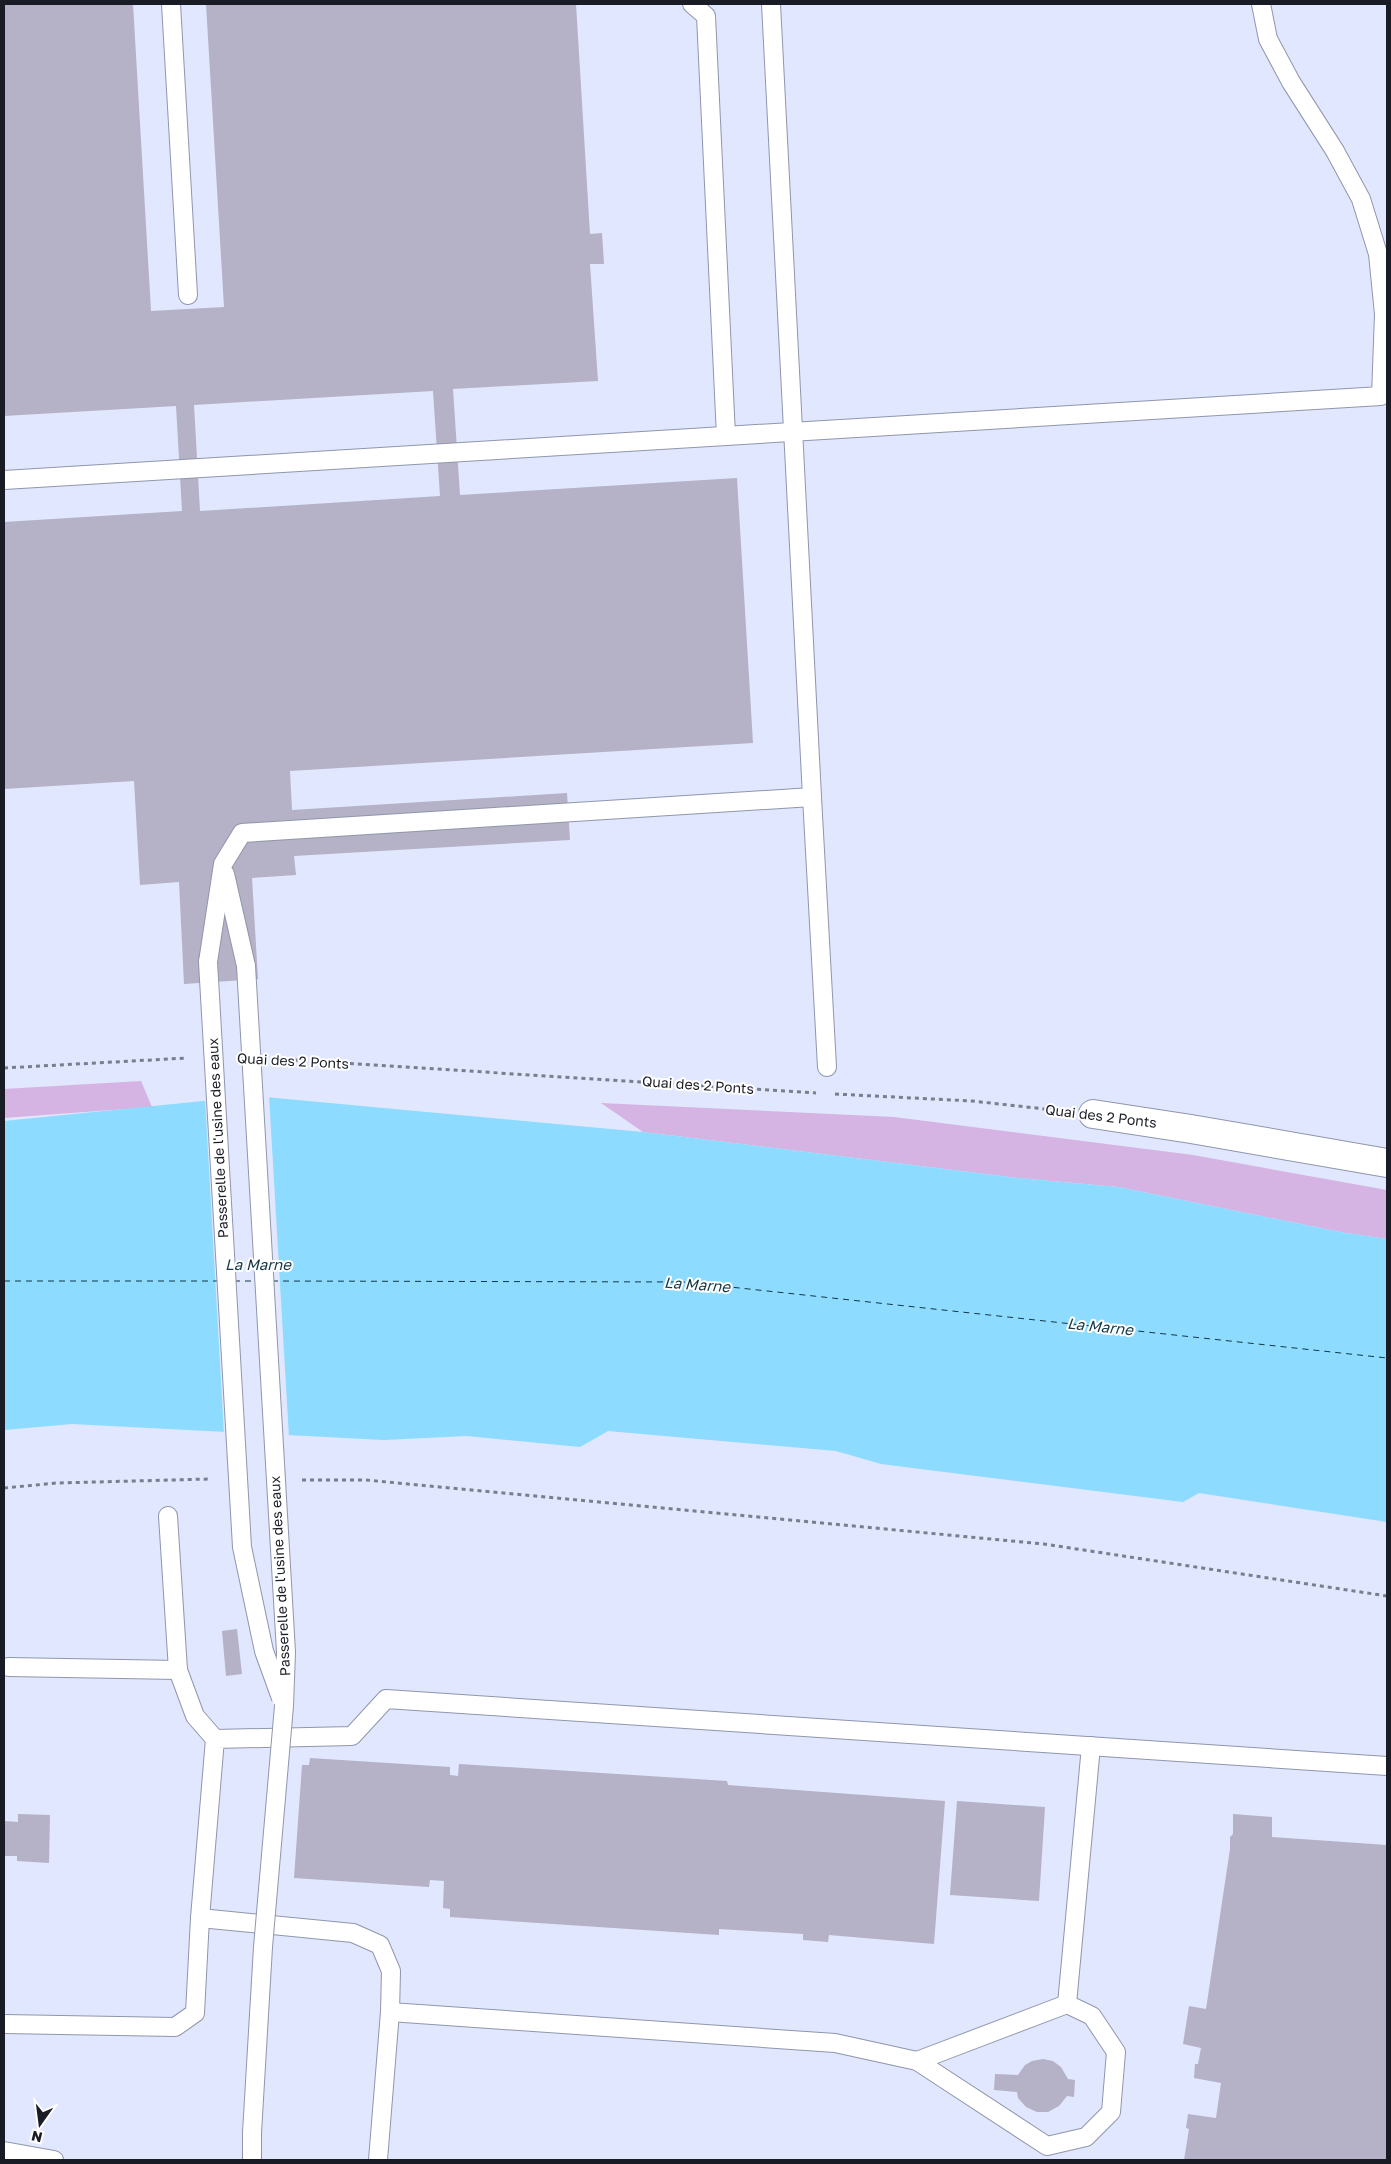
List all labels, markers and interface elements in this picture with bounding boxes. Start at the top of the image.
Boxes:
street label: Passerelle de l'usine des eaux [204,1037,231,1239]
street label: Quai des 2 Ponts [237,1049,349,1072]
street label: Quai des 2 Ponts [641,1072,755,1097]
street label: Quai des 2 Ponts [1044,1100,1158,1131]
water label: La Marne [225,1255,292,1273]
water label: La Marne [663,1273,732,1295]
water label: La Marne [1066,1314,1135,1339]
street label: Passerelle de l'usine des eaux [266,1475,293,1677]
north arrow [15,2099,65,2149]
text: N [30,2128,44,2147]

